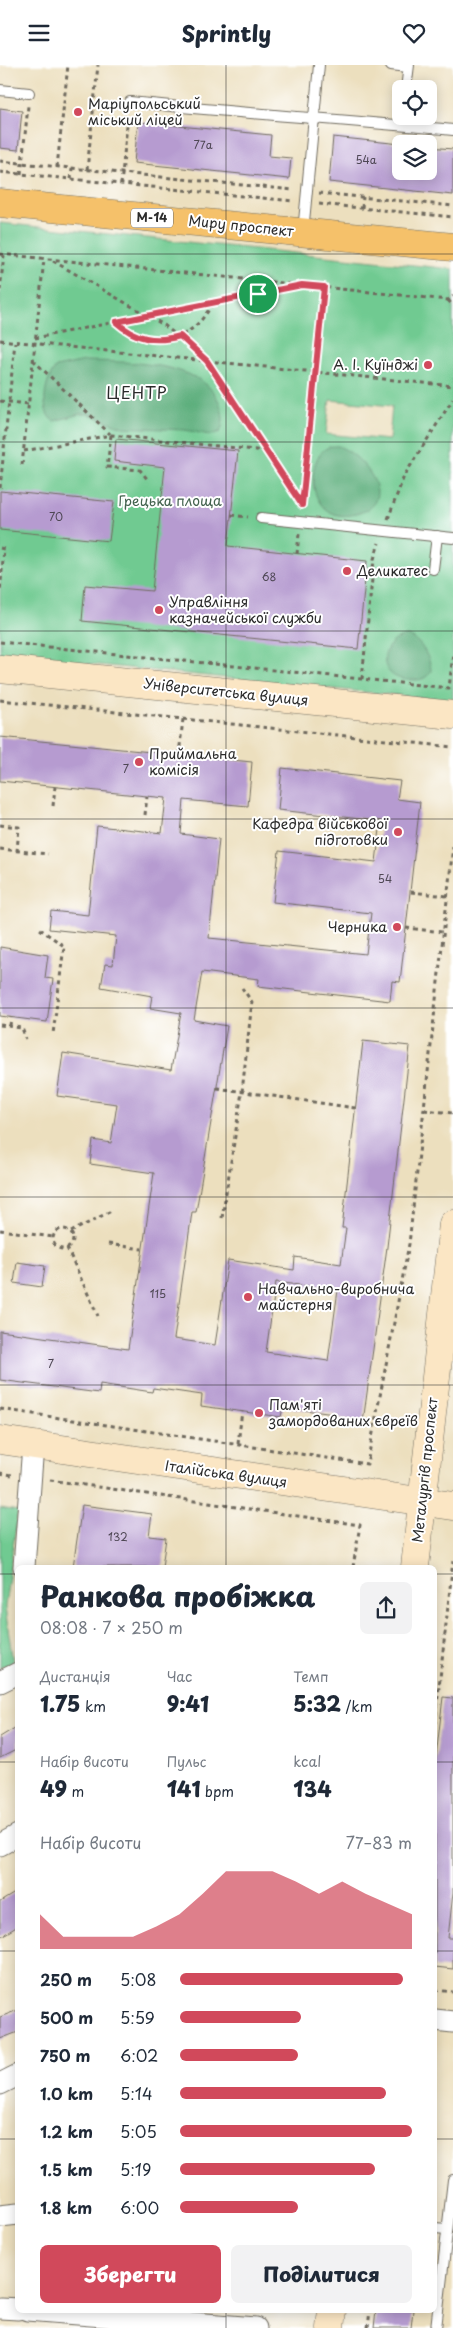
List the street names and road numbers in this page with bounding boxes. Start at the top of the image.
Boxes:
road number: М-14 [131,209,173,227]
street label: Миру проспект [187,210,295,241]
street label: Університетська вулиця [143,672,309,711]
street label: Металургів проспект [406,1396,443,1544]
street label: Італійська вулиця [164,1455,288,1492]

